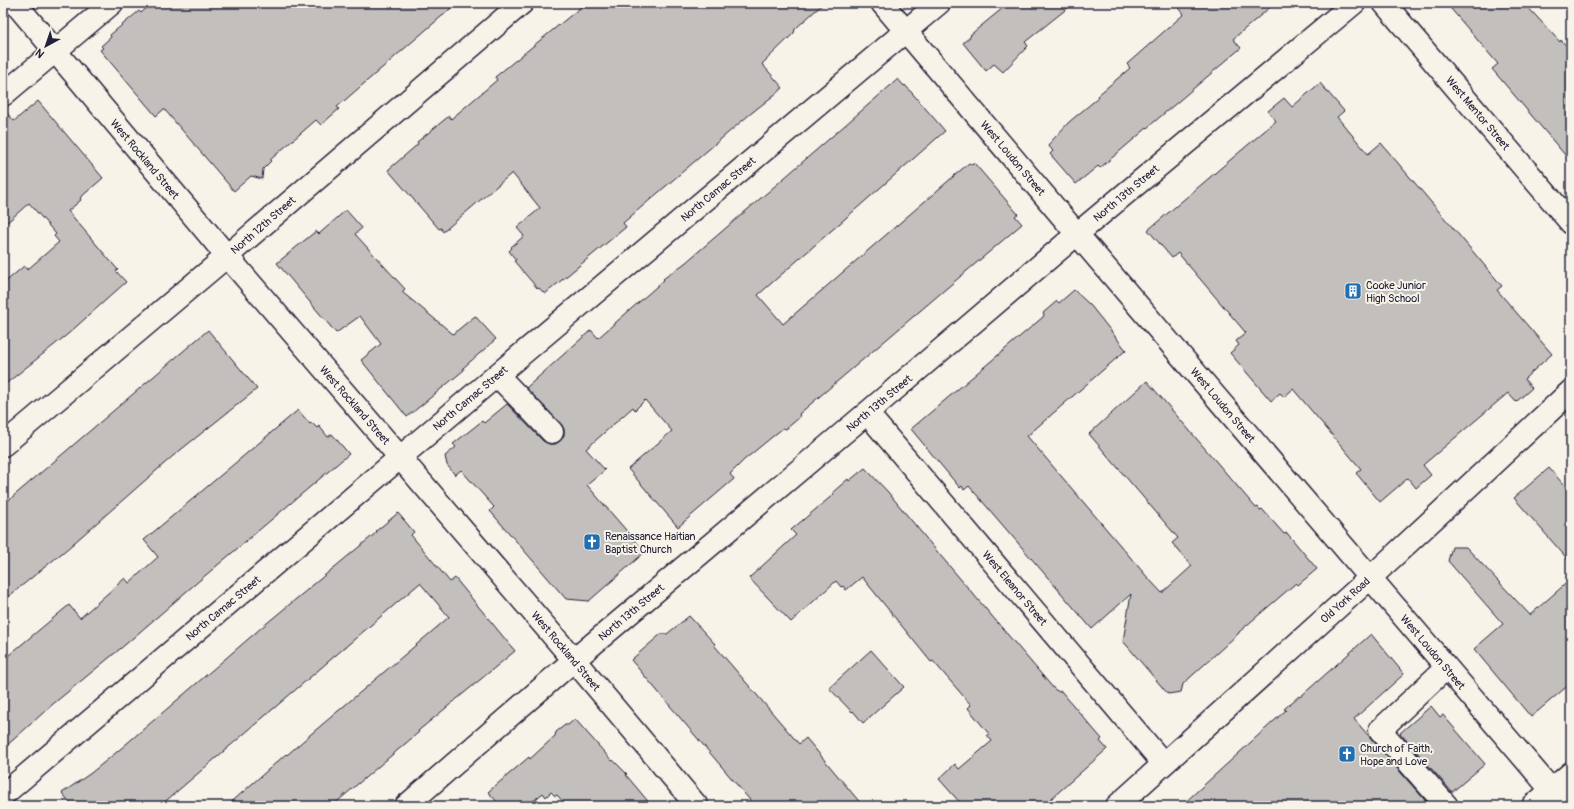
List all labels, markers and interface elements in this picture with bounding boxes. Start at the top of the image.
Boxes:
north arrow [26,26,66,66]
text: N [32,46,47,61]
street label: West Mentor Street [1443,74,1513,153]
street label: West Rockland Street [107,117,182,202]
street label: West Loudon Street [978,118,1048,199]
street label: North Camac Street [678,154,759,225]
street label: North 13th Street [1091,162,1162,225]
street label: North 12th Street [228,193,299,257]
place label: Cooke Junior High School [1366,279,1426,305]
building icon: Cooke Junior High School [1343,281,1363,301]
street label: West Rockland Street [317,363,393,448]
street label: North Camac Street [430,363,511,434]
street label: West Loudon Street [1188,365,1258,446]
street label: North 13th Street [844,372,915,435]
place label: Renaissance Haitian Baptist Church [605,530,696,556]
church icon: Renaissance Haitian Baptist Church [582,532,602,552]
street label: West Eleanor Street [980,548,1050,629]
street label: North Camac Street [183,573,264,644]
street label: Old York Road [1318,575,1373,626]
street label: North 13th Street [596,581,667,644]
street label: West Rockland Street [528,609,603,694]
street label: West Loudon Street [1398,612,1468,693]
place label: Church of Faith, Hope and Love [1360,742,1433,768]
church icon: Church of Faith, Hope and Love [1337,744,1357,764]

